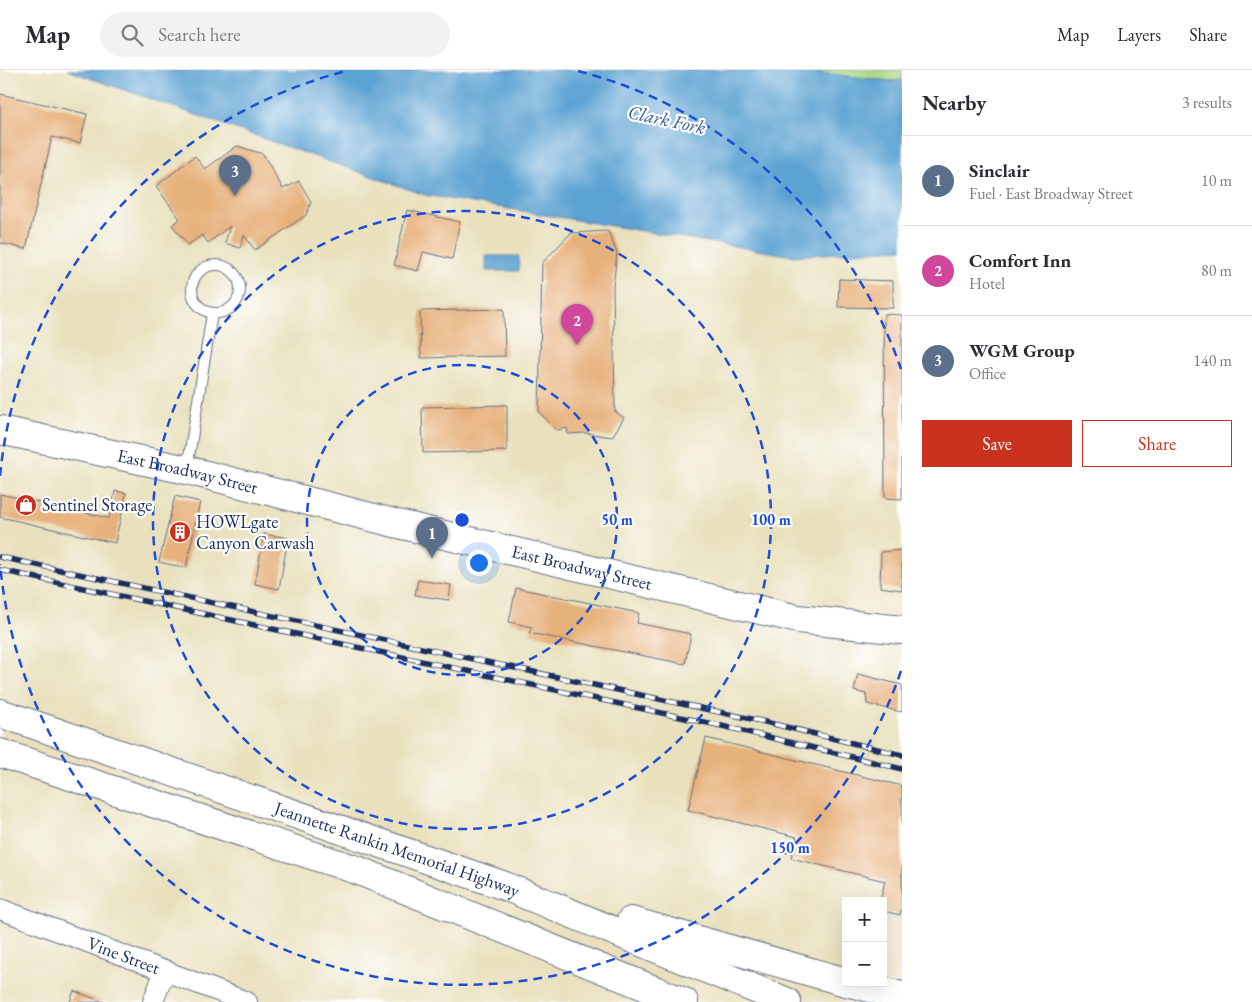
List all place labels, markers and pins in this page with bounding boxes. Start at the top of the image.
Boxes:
pin: 3 [219,155,251,196]
pin: 2 [561,304,593,345]
shop icon: Sentinel Storage [14,493,38,517]
place label: Sentinel Storage [42,493,152,516]
place label: HOWLgate Canyon Carwash [196,510,315,554]
centre of rings [453,511,471,529]
pin: 1 [416,517,448,558]
building icon: HOWLgate Canyon Carwash [168,520,192,544]

